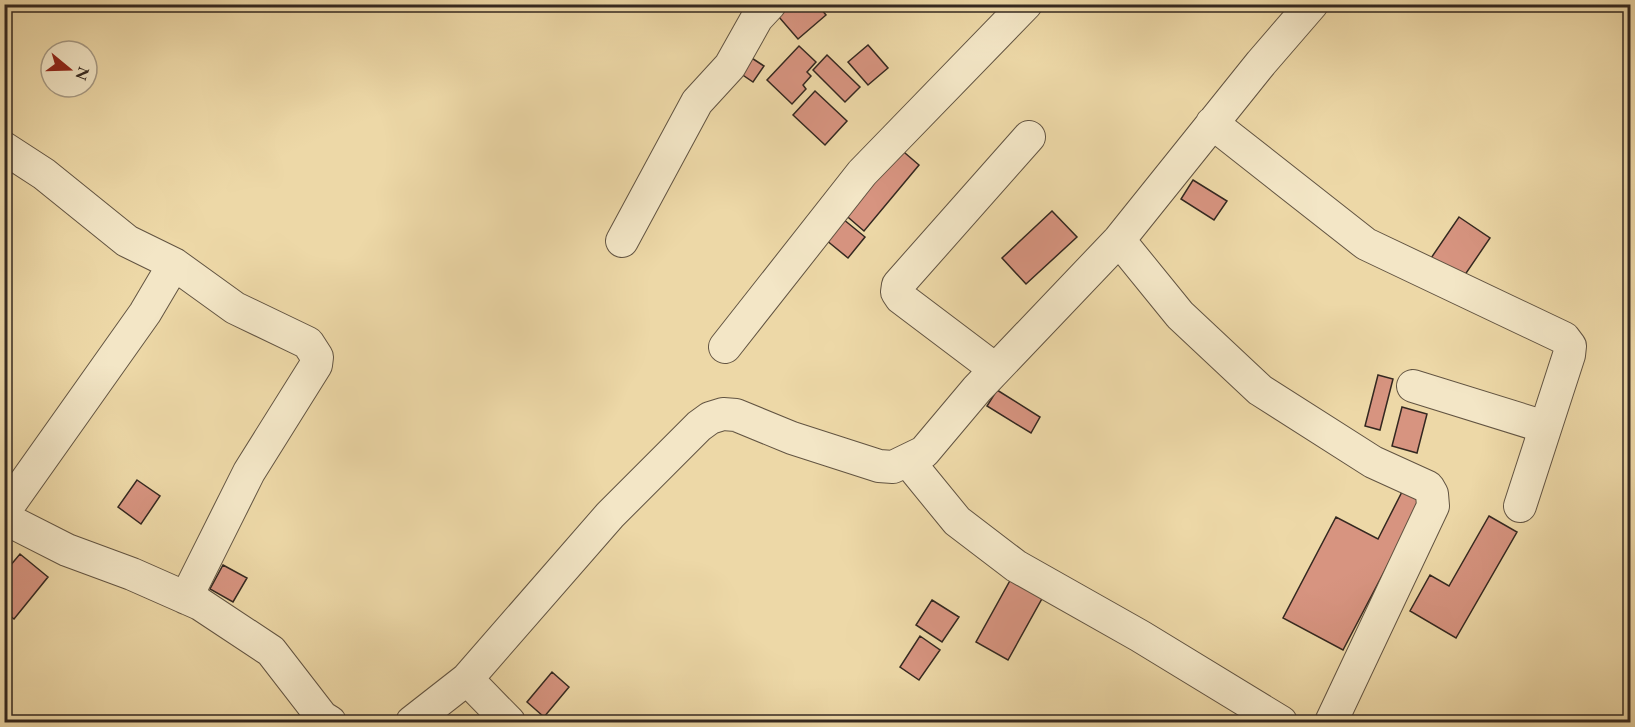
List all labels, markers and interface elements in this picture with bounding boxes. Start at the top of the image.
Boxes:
north arrow [39,39,99,99]
text: N [71,64,95,83]

